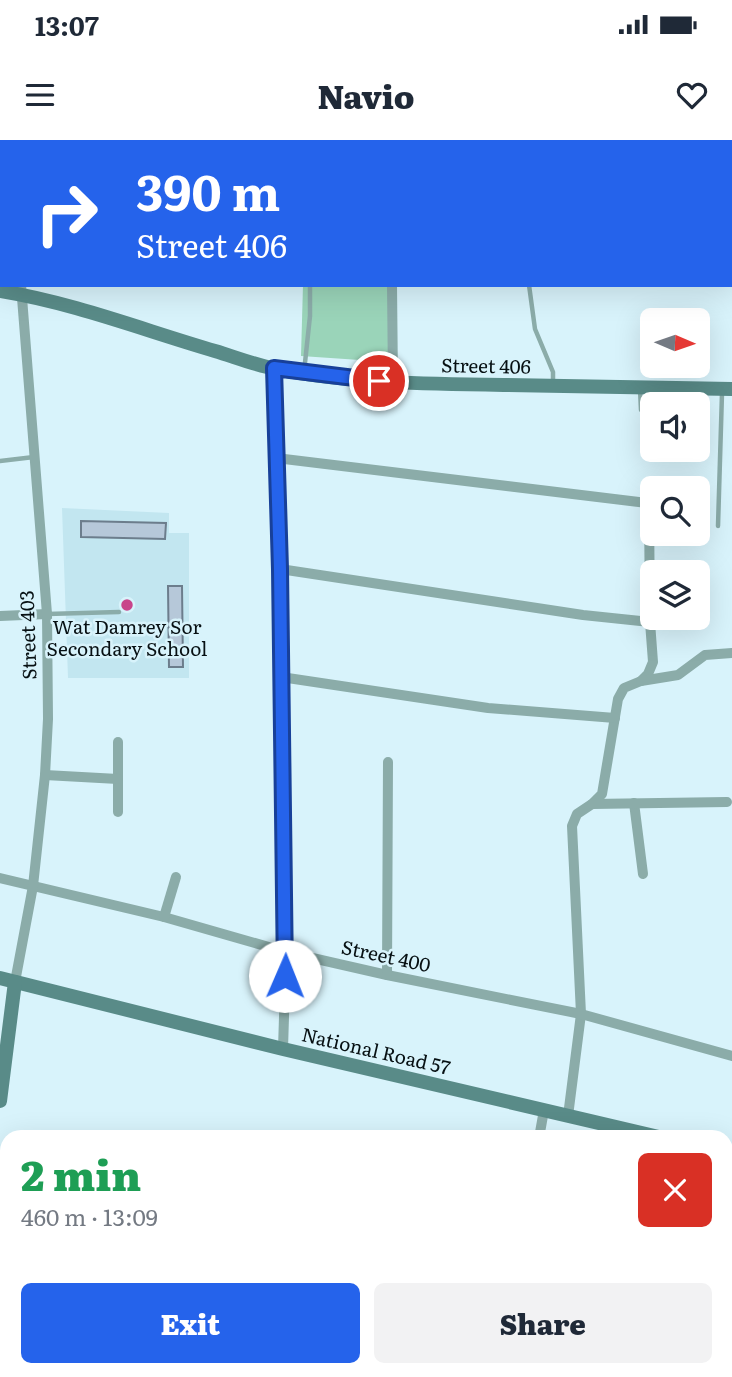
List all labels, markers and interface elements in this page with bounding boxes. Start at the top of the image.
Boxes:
text: 13:07 [35,5,99,44]
text: Navio [317,71,415,119]
icon: menu [21,76,59,114]
icon: heart [673,76,711,114]
text: 390 m [136,153,280,226]
icon: right [21,168,112,259]
text: Street 406 [136,220,287,268]
north arrow [640,308,710,378]
map controls [640,308,710,630]
street label: Street 406 [441,350,531,380]
pin [349,351,409,411]
icon: arrive [360,362,398,400]
button: sound [640,392,710,462]
button: search [640,476,710,546]
button: layers [640,560,710,630]
street label: Street 403 [11,590,43,680]
marker: Wat Damrey Sor Secondary School [119,597,135,613]
place label: Wat Damrey Sor Secondary School [47,612,207,662]
street label: Street 400 [339,932,433,978]
position arrow [248,939,322,1013]
street label: National Road 57 [299,1019,454,1081]
text: 2 min [21,1142,141,1204]
button: close [638,1153,712,1227]
text: 460 m · 13:09 [21,1199,158,1233]
button: Exit [21,1283,360,1363]
button: Share [374,1283,712,1363]

